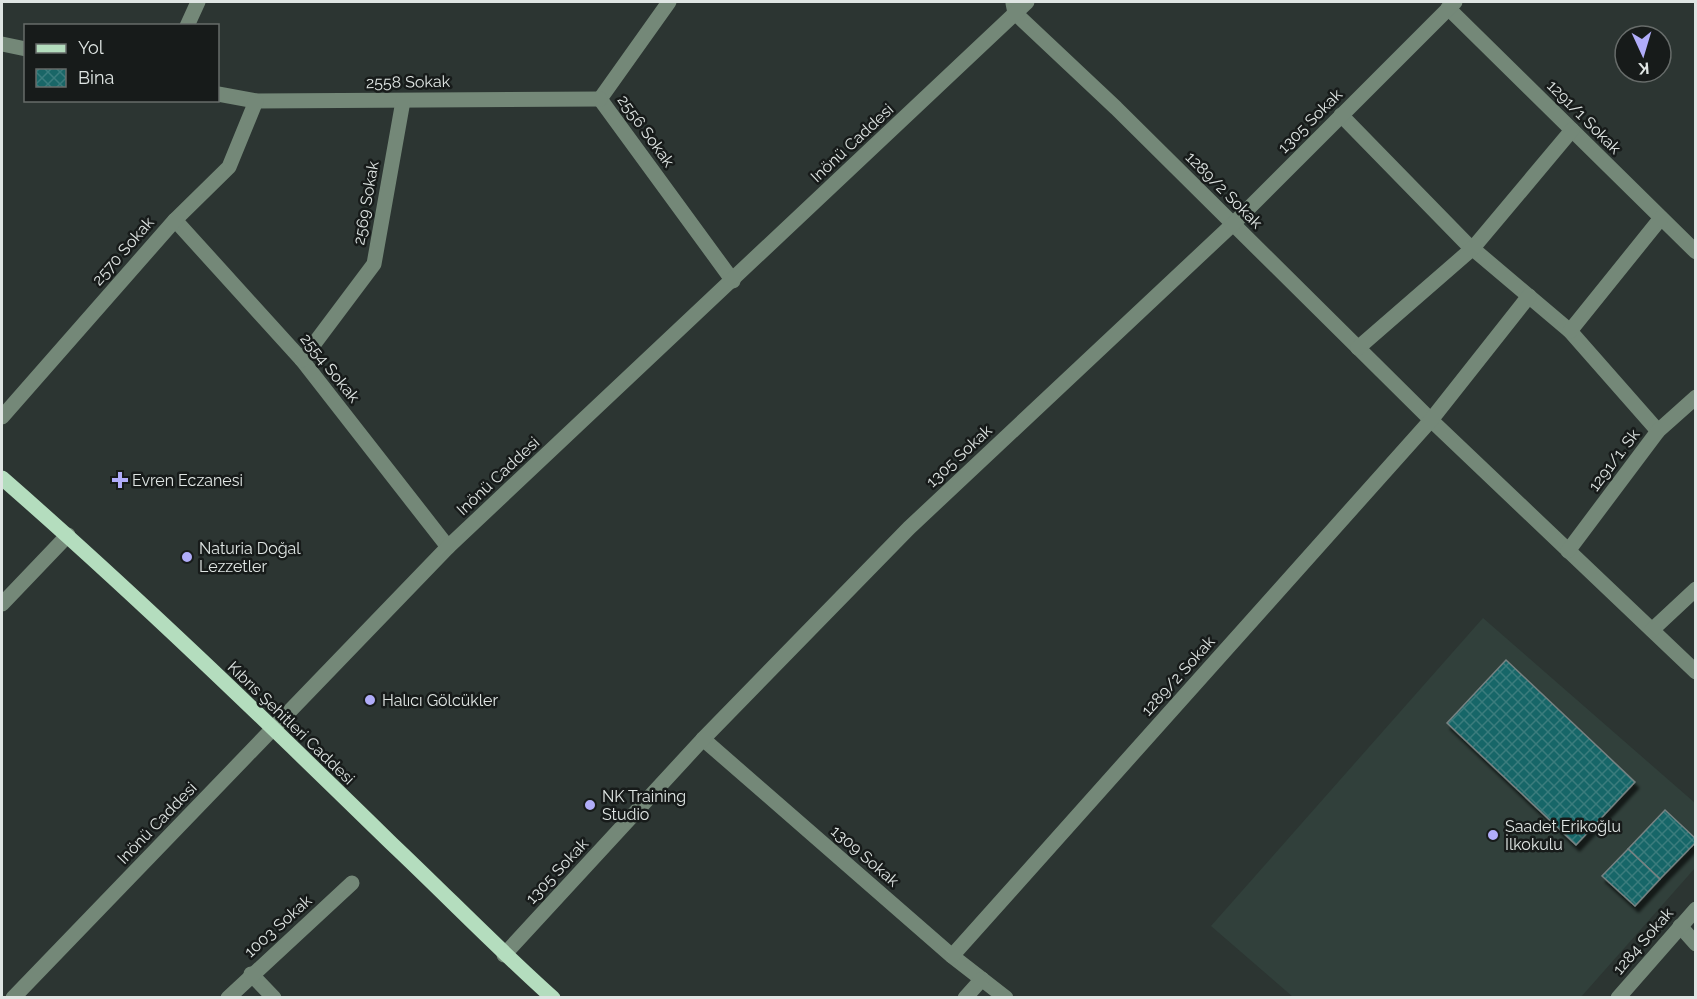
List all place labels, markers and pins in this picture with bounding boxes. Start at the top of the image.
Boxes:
place label: Evren Eczanesi [132,471,243,490]
marker: Evren Eczanesi [113,473,127,487]
place label: Naturia Doğal Lezzetler [199,539,301,576]
marker: Naturia Doğal Lezzetler [180,550,194,564]
place label: Halıcı Gölcükler [382,691,498,710]
marker: Halıcı Gölcükler [363,693,377,707]
place label: NK Training Studio [602,787,686,824]
marker: NK Training Studio [583,798,597,812]
place label: Saadet Erikoğlu İlkokulu [1505,817,1621,854]
marker: Saadet Erikoğlu İlkokulu [1486,828,1500,842]

